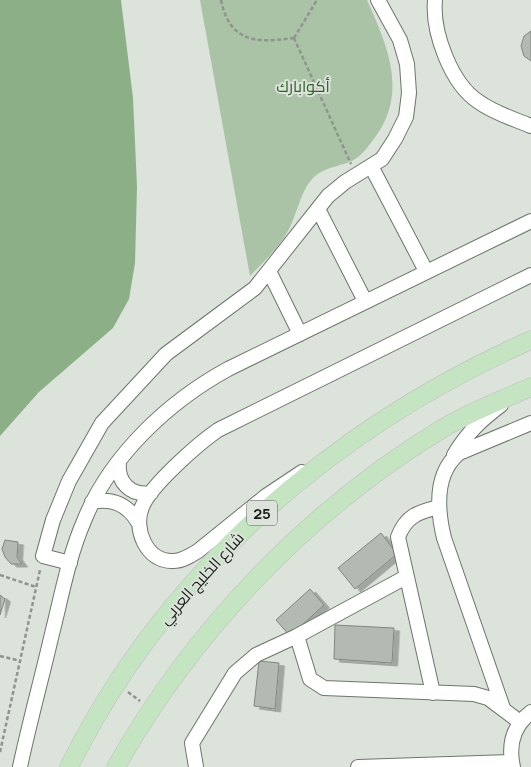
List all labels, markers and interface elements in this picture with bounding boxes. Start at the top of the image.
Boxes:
park label: أكوابارك [276,75,330,97]
road number: 25 [247,500,277,526]
street label: شارع الخليج العربي [154,527,251,631]

